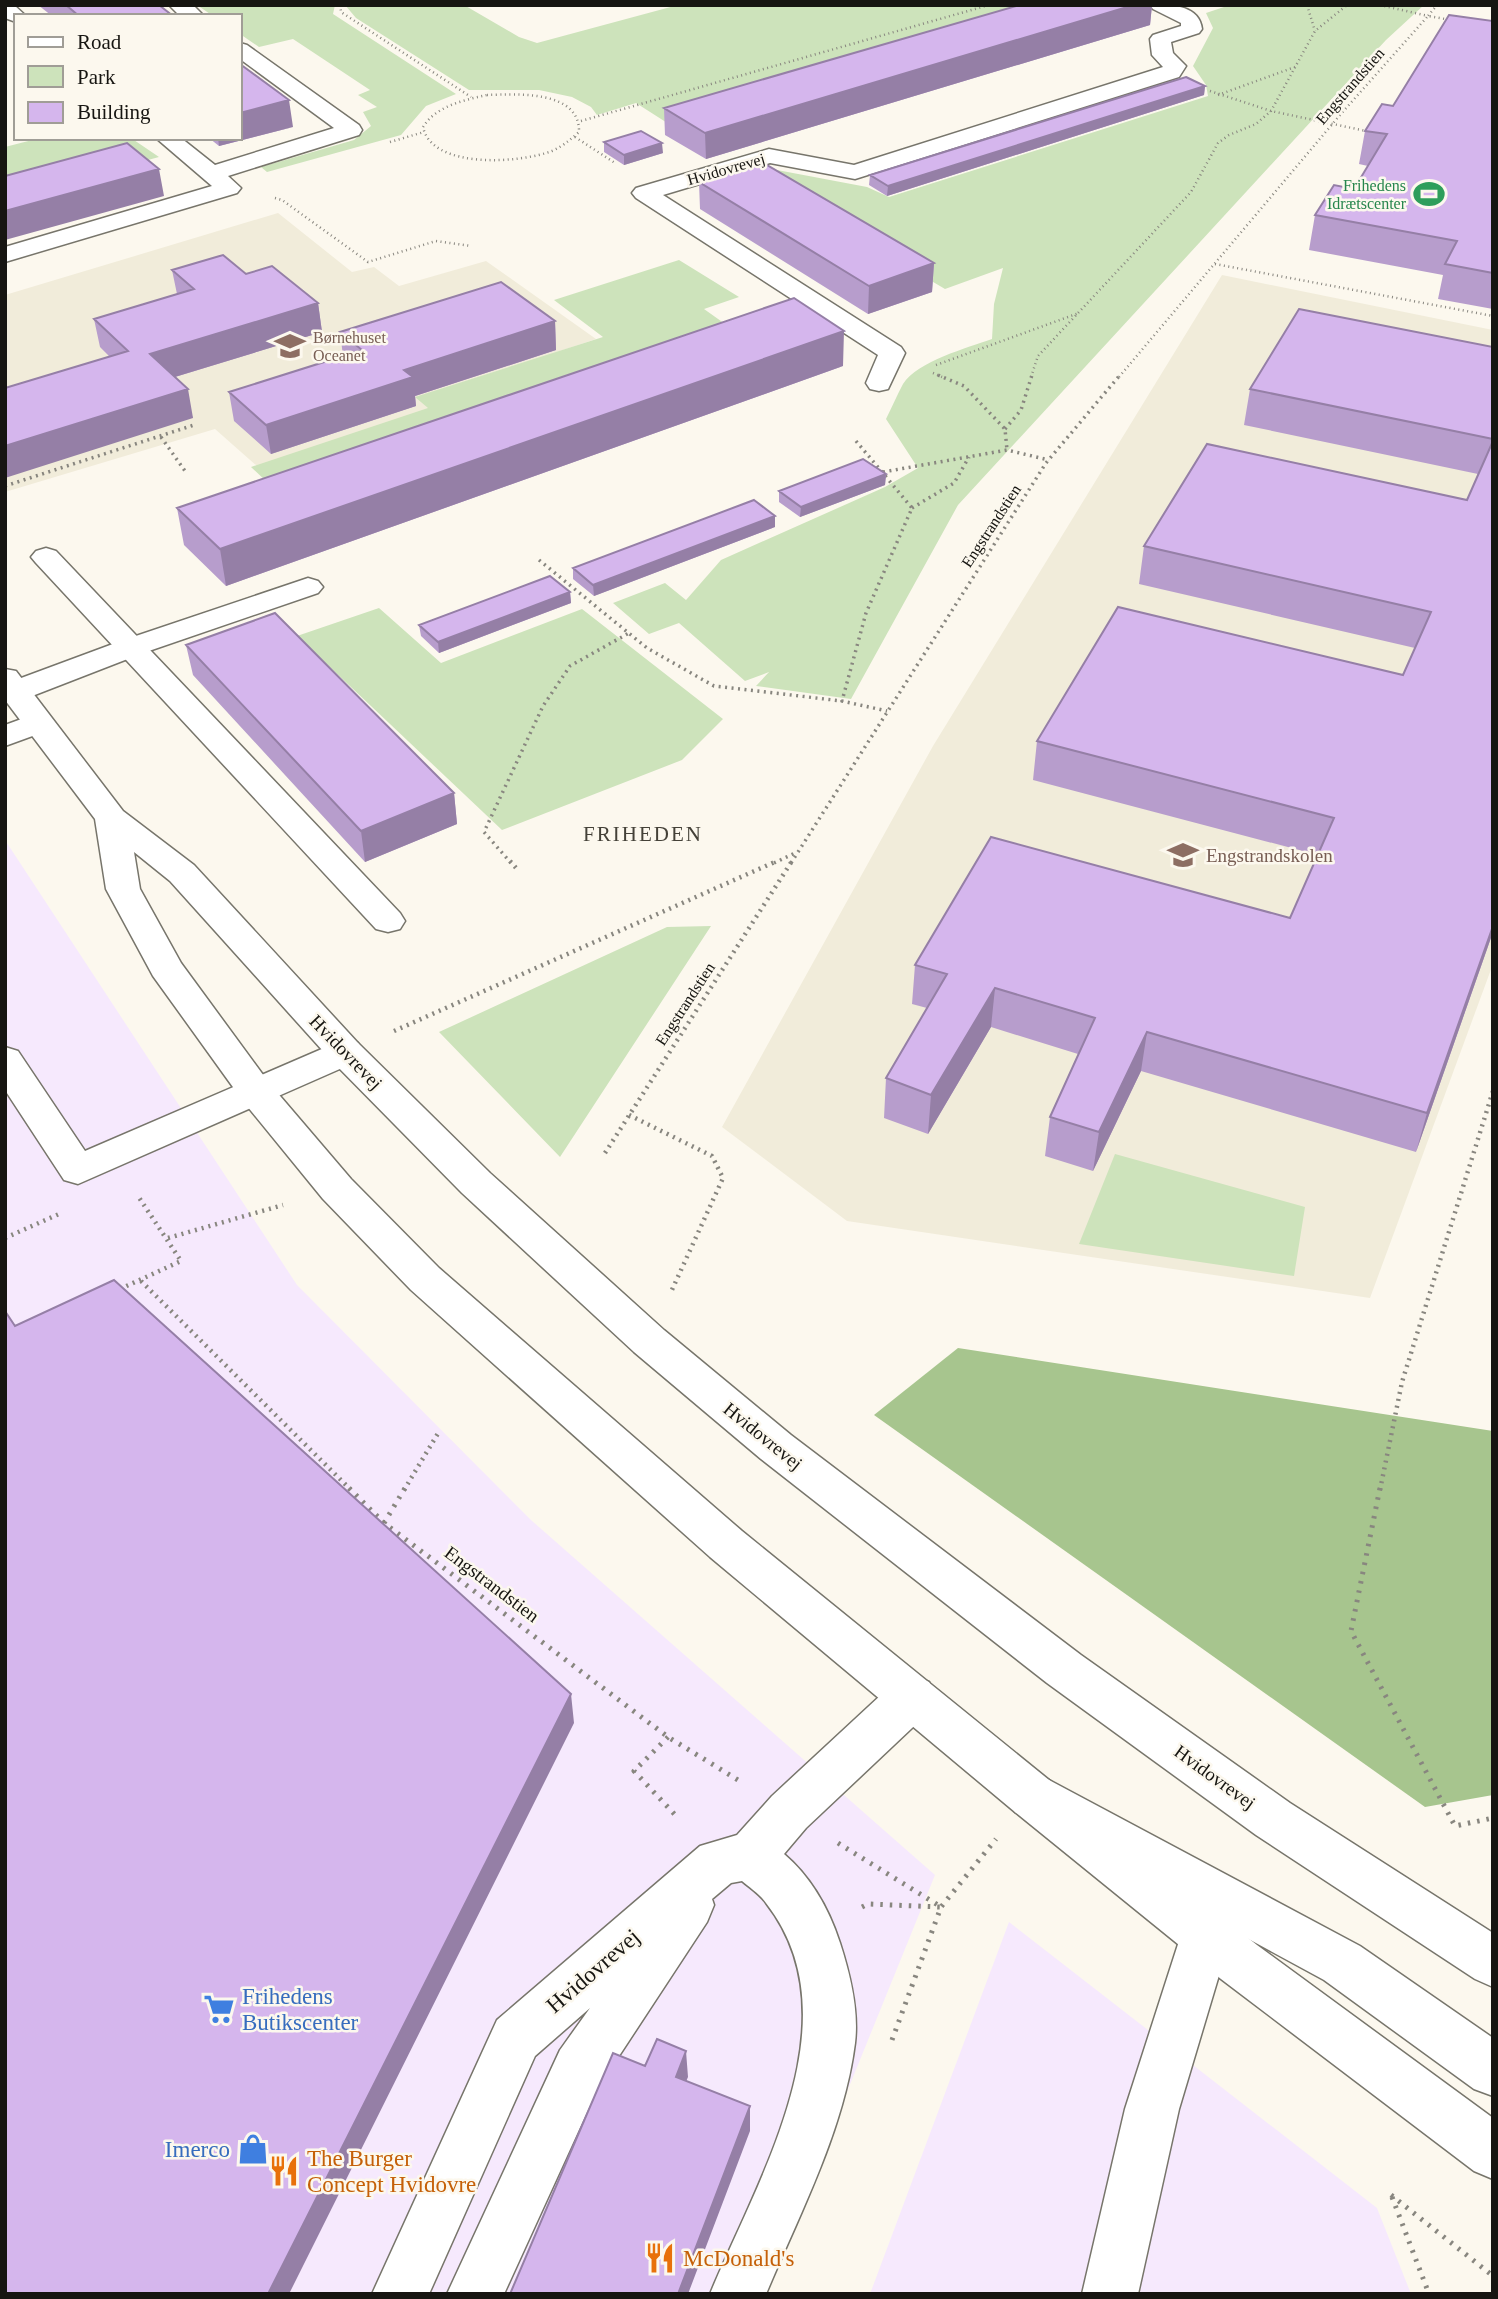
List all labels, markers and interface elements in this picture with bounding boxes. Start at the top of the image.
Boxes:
legend [14,14,242,140]
text: Road [77,30,122,54]
street label: Engstrandstien [1312,45,1388,128]
text: Park [77,65,116,89]
text: Building [77,100,151,124]
street label: Hvidovrevej [685,150,767,189]
place label: Frihedens Idrætscenter [1327,177,1407,212]
sports icon: Frihedens Idrætscenter [1412,177,1446,211]
school or university icon: Børnehuset Oceanet [273,329,307,363]
place label: Børnehuset Oceanet [313,329,386,364]
street label: Engstrandstien [958,481,1025,571]
district label: FRIHEDEN [583,822,703,846]
school or university icon: Engstrandskolen [1166,838,1200,872]
place label: Engstrandskolen [1206,845,1333,866]
street label: Engstrandstien [652,959,719,1049]
street label: Hvidovrevej [305,1011,387,1093]
street label: Hvidovrevej [719,1398,807,1474]
street label: Engstrandstien [441,1542,544,1627]
street label: Hvidovrevej [1170,1741,1260,1813]
street label: Hvidovrevej [541,1924,645,2018]
place label: Frihedens Butikscenter [242,1984,359,2035]
supermarket icon: Frihedens Butikscenter [202,1992,236,2026]
shop icon: Imerco [236,2132,270,2166]
place label: Imerco [165,2137,230,2162]
place label: The Burger Concept Hvidovre [307,2146,476,2197]
restaurant icon: The Burger Concept Hvidovre [267,2154,301,2188]
restaurant icon: McDonald's [643,2241,677,2275]
place label: McDonald's [683,2246,795,2271]

